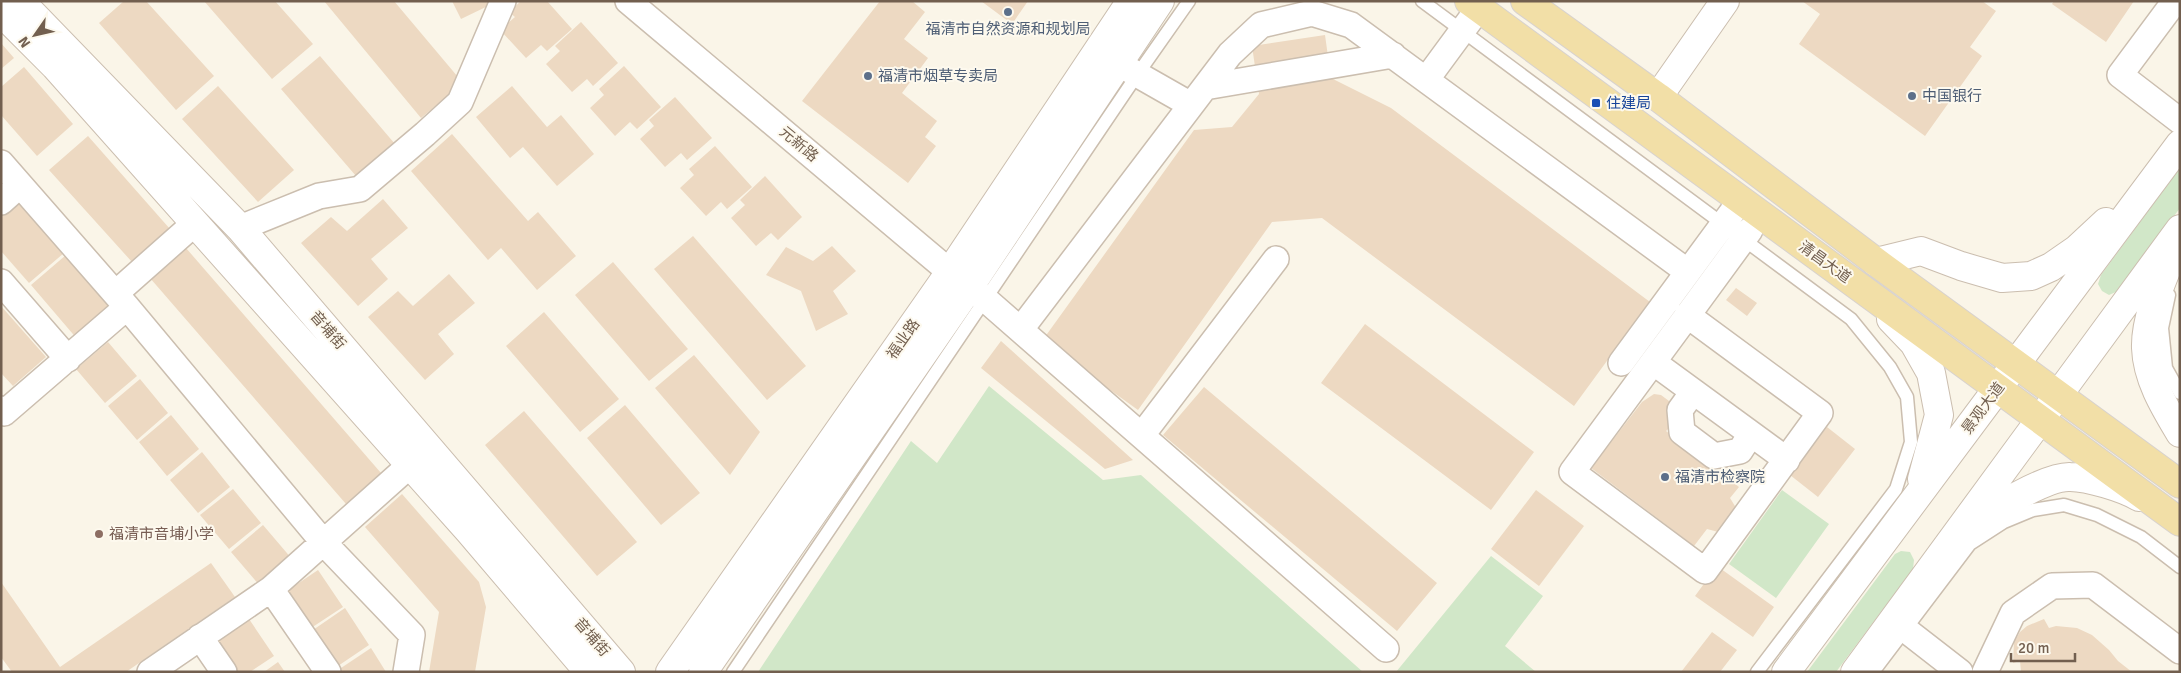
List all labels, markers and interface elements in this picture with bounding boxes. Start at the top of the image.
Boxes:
marker: 福清市自然资源和规划局 [1002,6,1014,18]
north arrow [10,10,60,60]
place label: 福清市自然资源和规划局 [925,20,1091,38]
text: N [15,33,34,51]
place label: 福清市烟草专卖局 [878,67,998,85]
marker: 福清市烟草专卖局 [862,70,874,82]
place label: 中国银行 [1922,87,1982,105]
marker: 中国银行 [1906,90,1918,102]
place label: 住建局 [1606,94,1651,112]
marker: 住建局 [1590,97,1602,109]
street label: 元新路 [776,123,822,165]
street label: 清昌大道 [1795,237,1855,287]
street label: 音埔街 [306,307,350,353]
street label: 福业路 [883,315,923,363]
street label: 景观大道 [1958,379,2008,437]
place label: 福清市检察院 [1675,468,1765,486]
marker: 福清市检察院 [1659,471,1671,483]
place label: 福清市音埔小学 [109,525,214,543]
marker: 福清市音埔小学 [93,528,105,540]
street label: 音埔街 [570,614,614,660]
scale bar [2011,630,2075,662]
text: 20 m [2018,639,2049,657]

